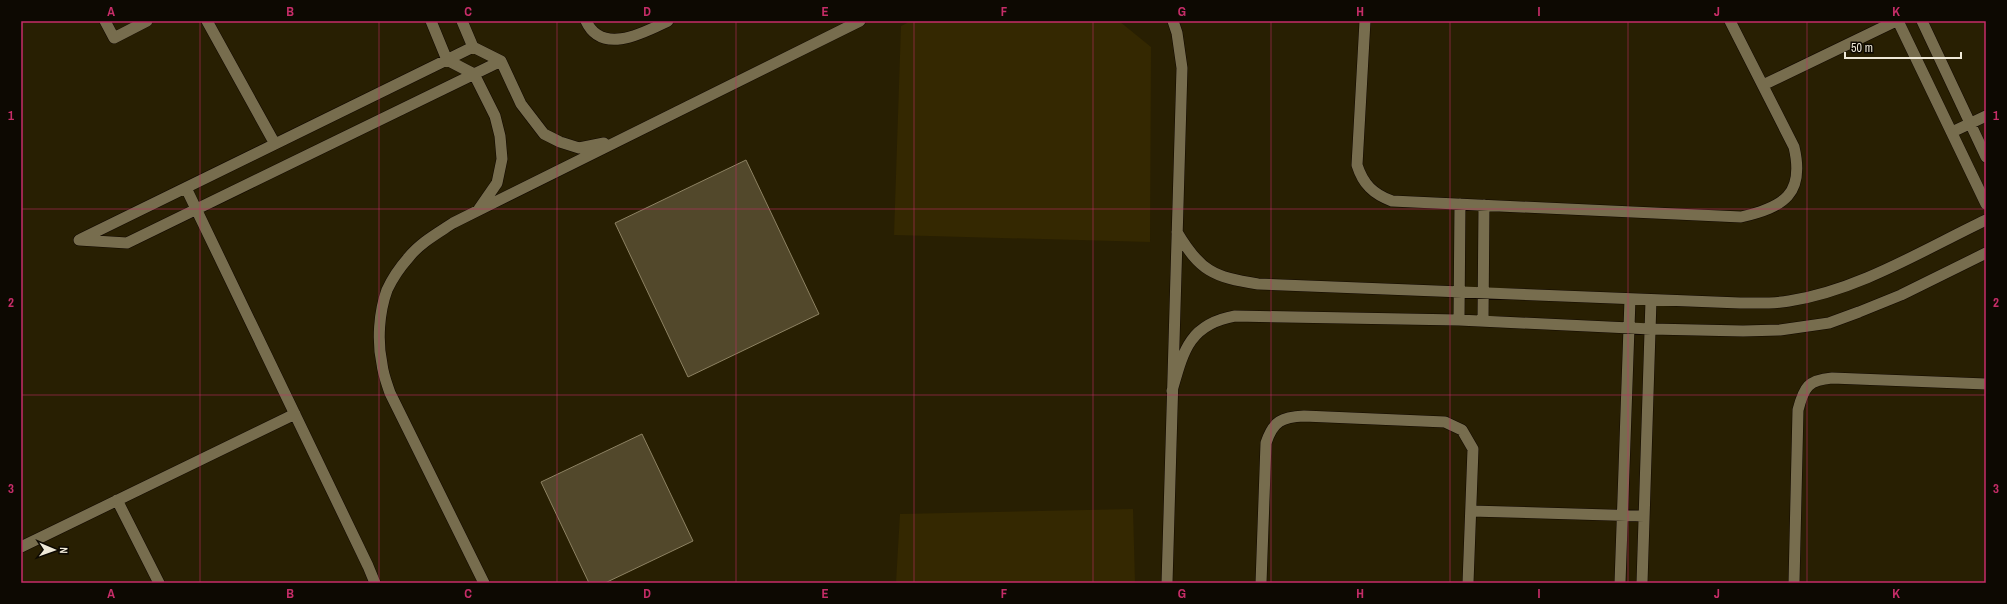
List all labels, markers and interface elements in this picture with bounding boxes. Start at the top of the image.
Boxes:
text: A [107,3,115,20]
text: B [286,3,294,20]
text: C [464,3,472,20]
text: D [643,3,651,20]
text: E [821,3,829,20]
text: F [1001,3,1008,20]
text: G [1178,3,1186,20]
text: H [1356,3,1364,20]
text: I [1538,3,1541,20]
text: J [1714,3,1720,20]
text: K [1892,3,1900,20]
scale bar [1845,34,1961,60]
text: 50 m [1851,40,1873,56]
text: 1 [8,107,14,124]
text: 1 [1993,107,1999,124]
text: 2 [8,294,14,311]
text: 2 [1993,294,1999,311]
text: 3 [8,480,14,497]
text: 3 [1993,480,1999,497]
north arrow [34,530,74,570]
text: N [57,547,71,554]
text: A [107,585,115,602]
text: B [286,585,294,602]
text: C [464,585,472,602]
text: D [643,585,651,602]
text: E [821,585,829,602]
text: F [1001,585,1008,602]
text: G [1178,585,1186,602]
text: H [1356,585,1364,602]
text: I [1538,585,1541,602]
text: J [1714,585,1720,602]
text: K [1892,585,1900,602]

